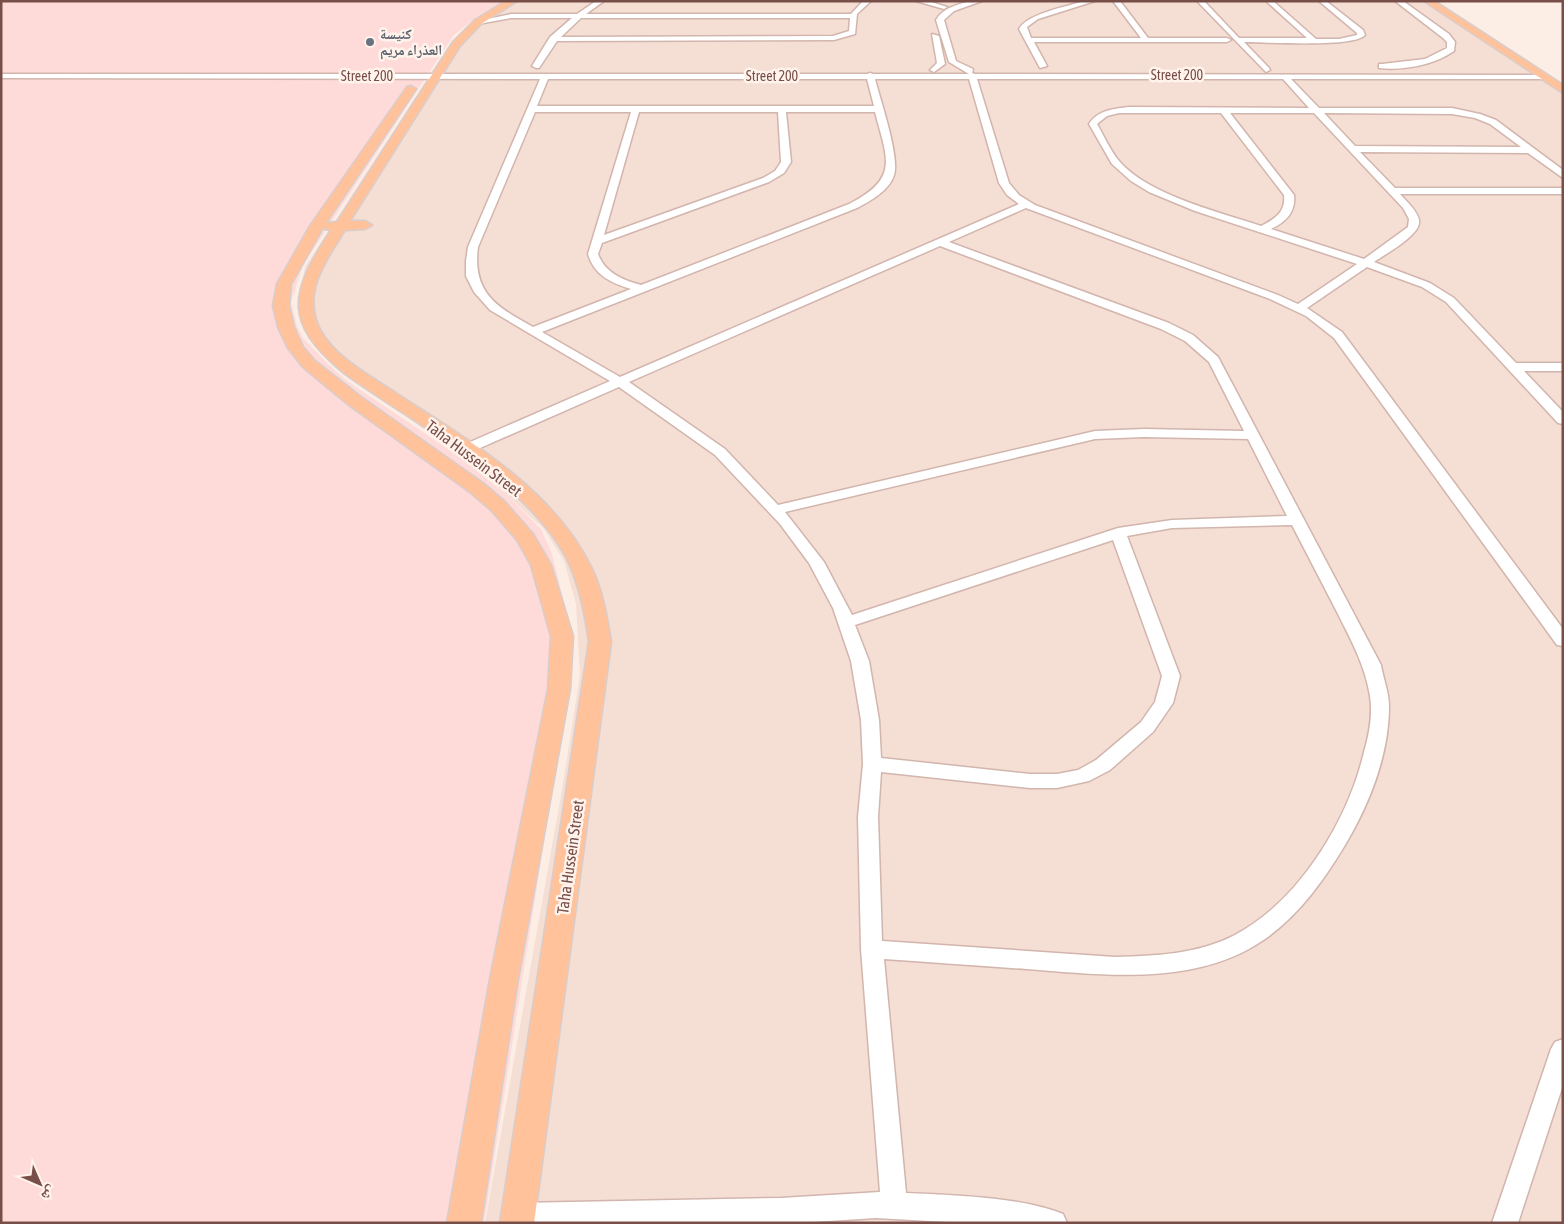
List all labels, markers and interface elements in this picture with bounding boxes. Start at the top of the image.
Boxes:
place label: كنيسة العذراء مريم [380,26,442,60]
marker: كنيسة العذراء مريم [364,36,376,48]
street label: Street 200 [1151,67,1204,83]
street label: Street 200 [341,68,394,84]
street label: Street 200 [746,68,799,84]
street label: Taha Hussein Street [423,416,526,500]
street label: Taha Hussein Street [553,798,587,915]
north arrow [15,1159,65,1209]
text: ش [37,1182,60,1204]

